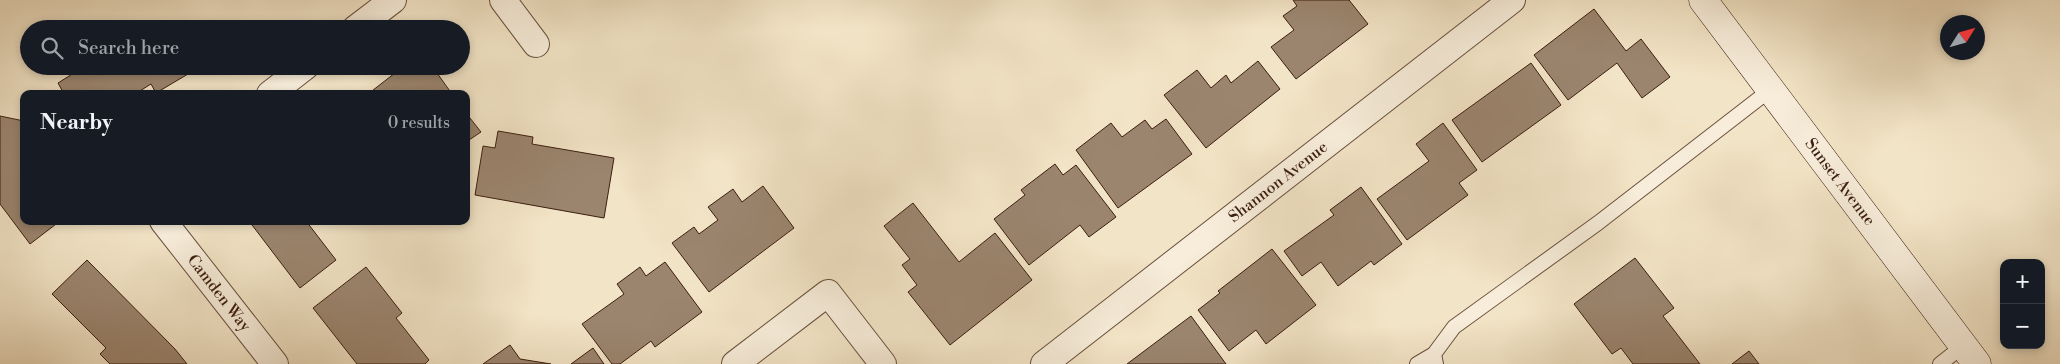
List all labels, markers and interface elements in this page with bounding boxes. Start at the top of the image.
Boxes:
north arrow [1940,15,1985,60]
search box [20,20,470,75]
icon: search [38,34,66,62]
text: Search here [78,36,179,60]
text: Nearby [40,110,113,136]
text: 0 results [388,113,450,133]
street label: Sunset Avenue [1801,134,1879,230]
street label: Shannon Avenue [1224,137,1332,227]
street label: Camden Way [183,250,255,336]
map controls [2000,259,2045,349]
button: + [2000,259,2045,304]
button: − [2000,304,2045,349]

